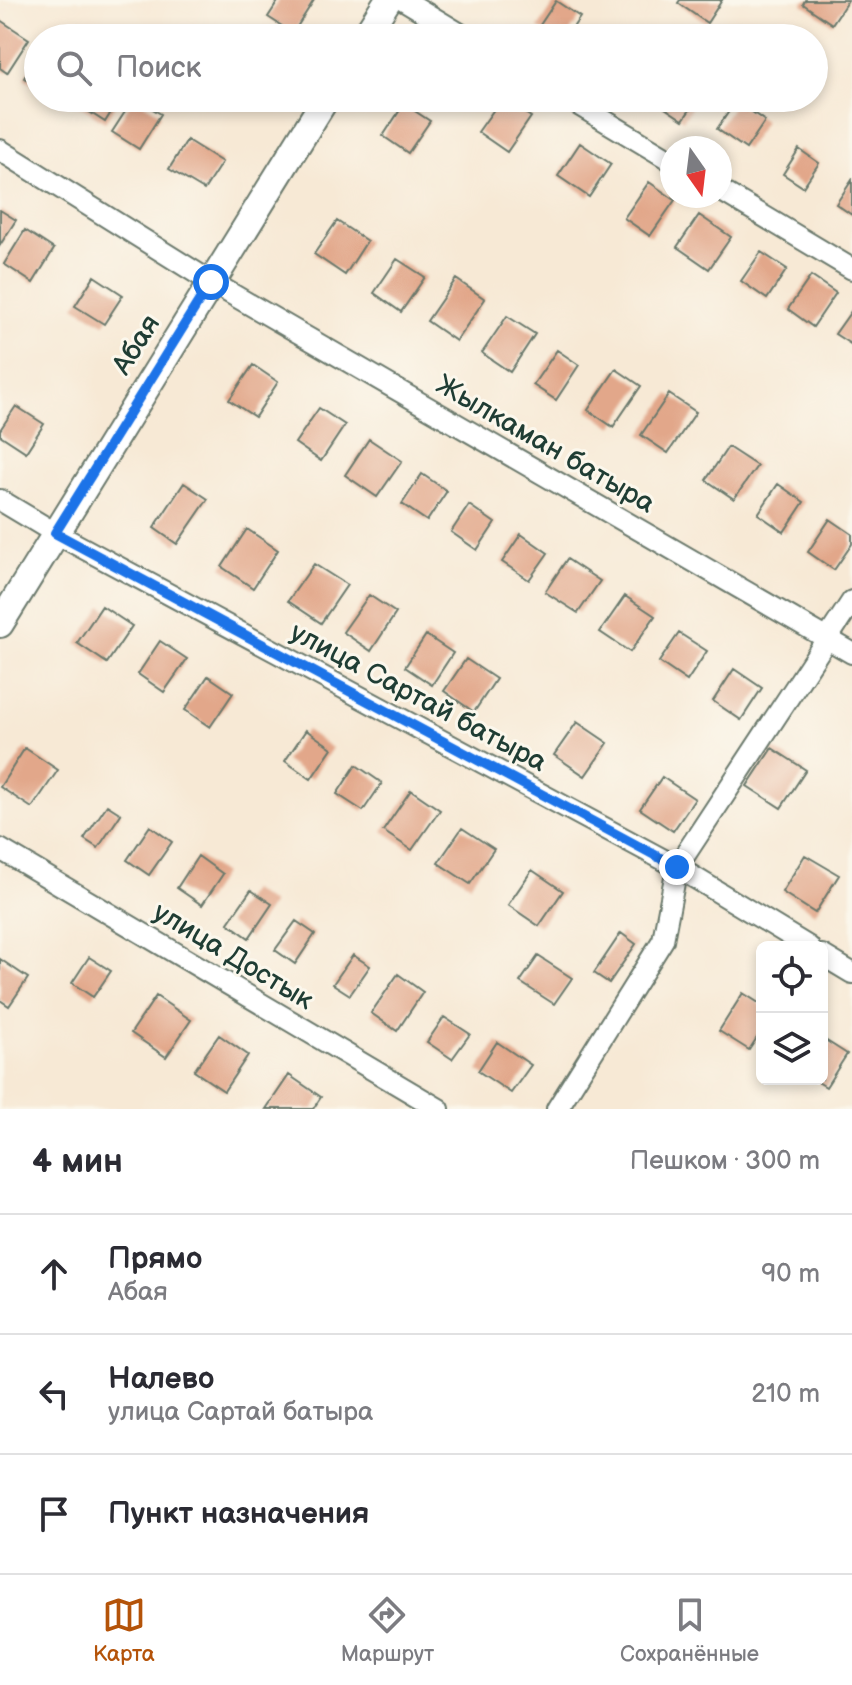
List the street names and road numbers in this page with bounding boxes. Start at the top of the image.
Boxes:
street label: Абая [105,309,167,382]
street label: Жылкаман батыра [430,368,661,521]
street label: улица Сартай батыра [284,616,553,779]
street label: улица Достык [147,895,320,1017]

